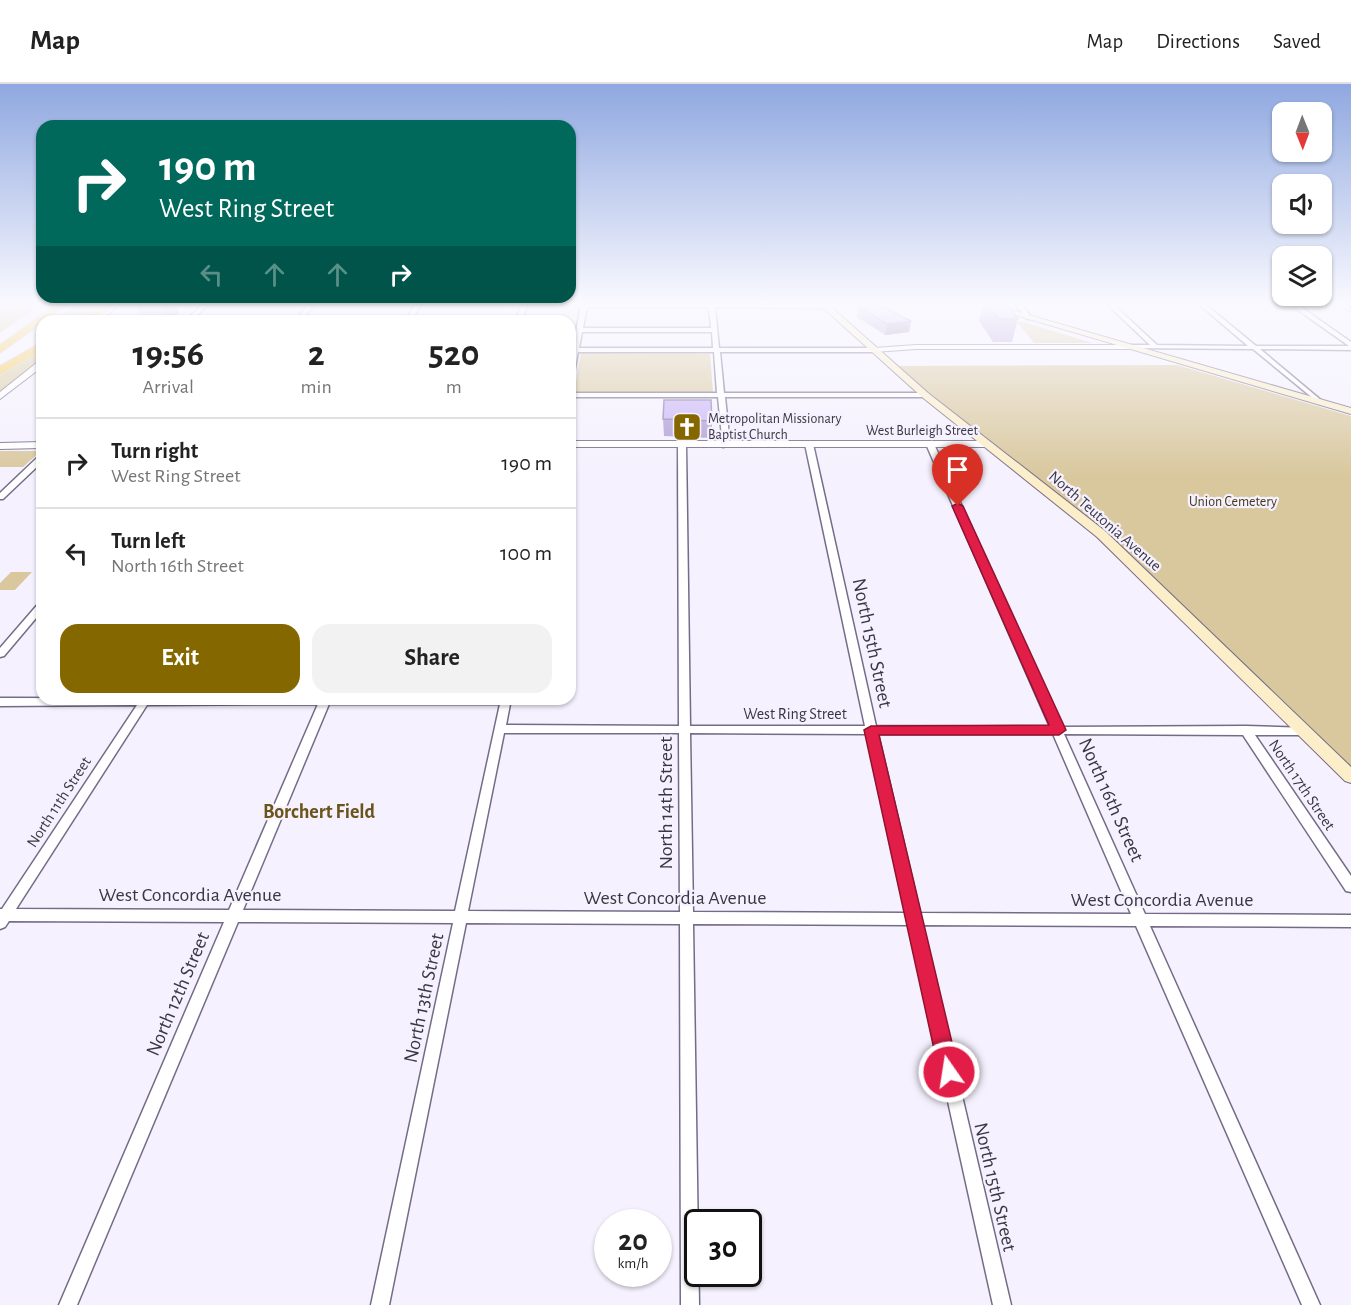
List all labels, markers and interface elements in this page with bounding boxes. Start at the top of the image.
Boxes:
text: Map [30,27,80,55]
text: Map [1087,31,1123,52]
text: Directions [1156,31,1240,52]
text: Saved [1273,31,1321,52]
north arrow [1272,102,1332,162]
map controls [1272,102,1332,306]
icon: right [60,144,138,222]
text: 190 m [159,146,257,188]
button: sound [1272,174,1332,234]
text: West Ring Street [159,195,334,222]
button: layers [1272,246,1332,306]
icon: left [195,258,228,291]
icon: ahead [258,258,291,291]
icon: ahead [321,258,354,291]
icon: right [384,258,417,291]
text: 19:56 [133,336,204,372]
text: 2 [308,336,325,372]
text: 520 [428,336,479,372]
text: Arrival [143,377,194,397]
text: min [301,377,332,397]
text: m [446,377,462,397]
church icon: Metropolitan Missionary Baptist Church [671,411,703,443]
place label: Metropolitan Missionary Baptist Church [708,412,841,442]
street label: West Burleigh Street [866,424,979,438]
text: Turn right [111,440,198,462]
pin [932,444,983,506]
icon: right [60,447,93,480]
text: 190 m [501,452,552,474]
icon: arrive [941,453,974,486]
text: West Ring Street [111,466,241,486]
street label: North Teutonia Avenue [1046,468,1164,574]
park label: Union Cemetery [1189,495,1277,509]
text: Turn left [111,530,185,552]
icon: left [60,537,93,570]
text: 100 m [500,542,552,564]
text: North 16th Street [111,556,244,576]
street label: North 15th Street [849,576,896,710]
button: Exit [60,624,300,693]
button: Share [312,624,552,693]
street label: West Ring Street [743,706,847,722]
street label: North 16th Street [1075,735,1147,865]
street label: North 14th Street [656,736,676,870]
street label: North 17th Street [1266,737,1338,833]
street label: North 11th Street [24,754,94,850]
district label: Borchert Field [263,802,376,822]
street label: West Concordia Avenue [98,885,282,905]
street label: West Concordia Avenue [583,888,767,908]
street label: West Concordia Avenue [1070,890,1254,910]
street label: North 12th Street [143,929,213,1059]
street label: North 13th Street [401,931,448,1064]
position arrow [917,1040,981,1104]
street label: North 15th Street [970,1121,1020,1254]
speed limit sign: 30 [684,1209,762,1287]
text: 20 [618,1226,648,1256]
text: km/h [618,1256,648,1271]

